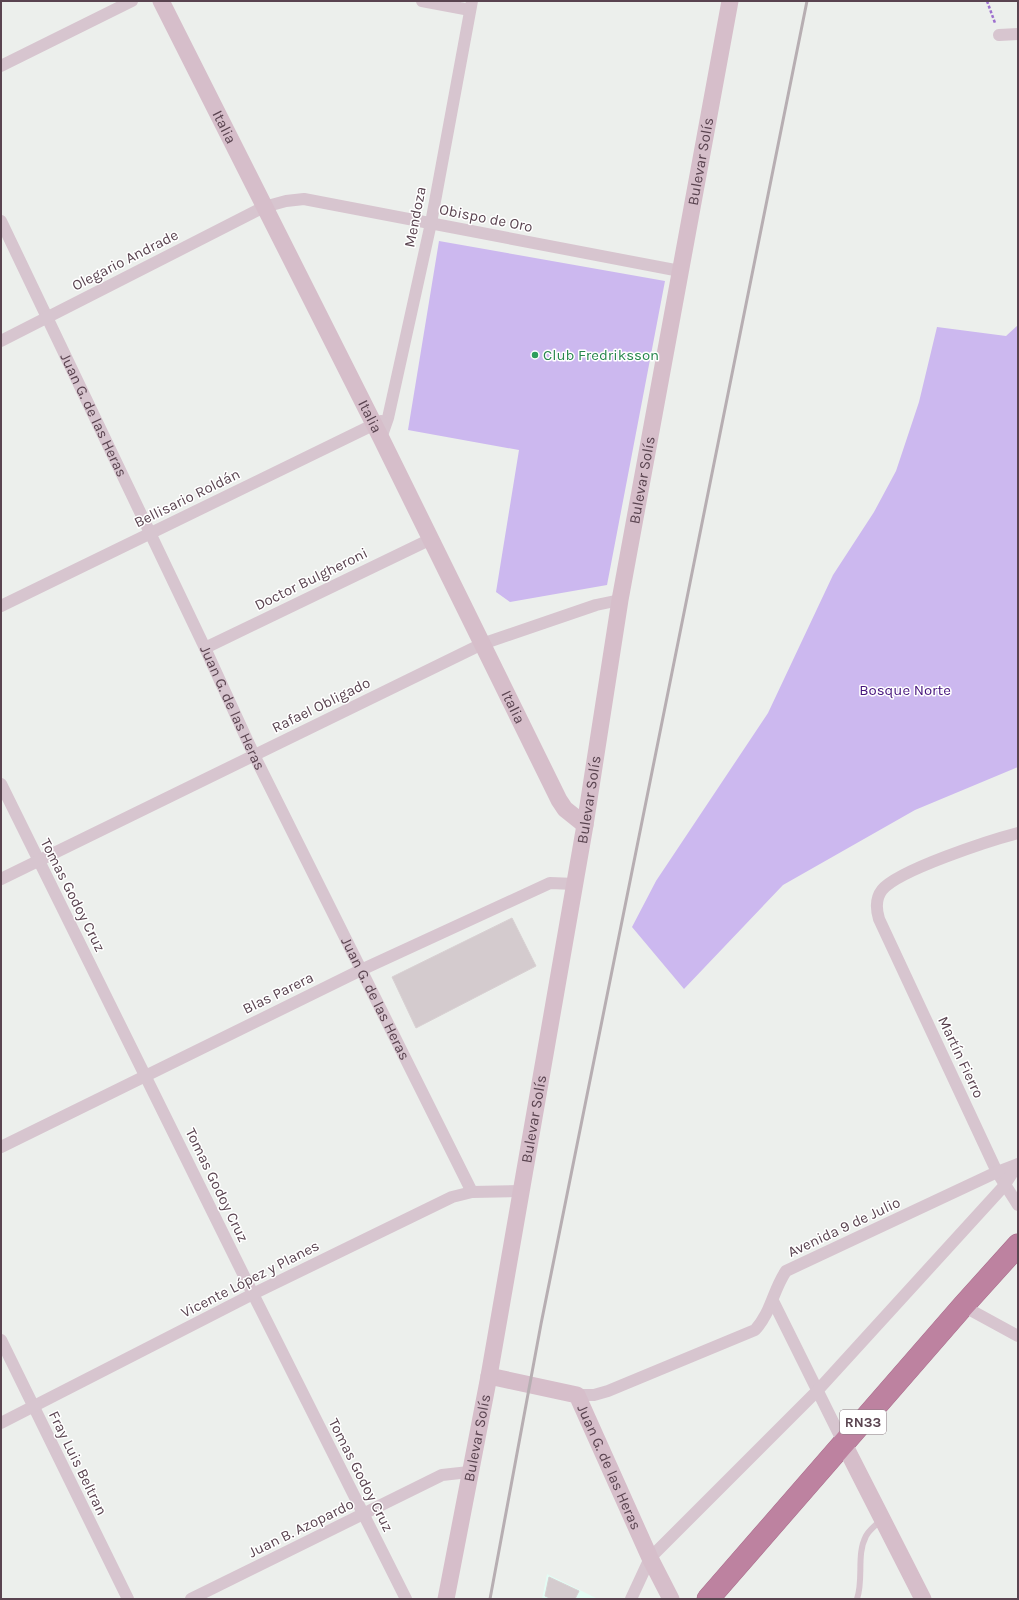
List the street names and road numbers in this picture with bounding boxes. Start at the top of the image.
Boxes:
street label: Italia [208,107,240,147]
street label: Bulevar Solís [684,116,717,207]
street label: Mendoza [400,185,430,249]
street label: Obispo de Oro [438,200,534,236]
street label: Olegario Andrade [69,225,181,295]
street label: Juan G. de las Heras [56,350,131,480]
street label: Italia [354,397,386,436]
street label: Bulevar Solís [625,435,659,526]
street label: Bellisario Roldán [131,465,243,531]
street label: Doctor Bulgheroni [251,544,371,614]
street label: Juan G. de las Heras [196,643,269,773]
street label: Rafael Obligado [269,673,373,737]
street label: Italia [497,687,529,727]
street label: Bulevar Solís [573,754,605,845]
street label: Tomas Godoy Cruz [37,835,109,955]
street label: Juan G. de las Heras [337,934,414,1063]
street label: Blas Parera [240,968,316,1018]
street label: Martín Fierro [934,1013,988,1101]
street label: Bulevar Solís [517,1074,550,1164]
street label: Tomas Godoy Cruz [182,1125,252,1245]
street label: Avenida 9 de Julio [785,1193,903,1261]
street label: Vicente López y Planes [178,1236,322,1322]
street label: Bulevar Solís [460,1393,494,1483]
street label: Juan G. de las Heras [573,1402,645,1533]
street label: Fray Luis Beltran [45,1408,111,1518]
road number: RN33 [840,1410,886,1434]
street label: Tomas Godoy Cruz [325,1415,397,1535]
street label: Juan B. Azopardo [245,1495,357,1561]

